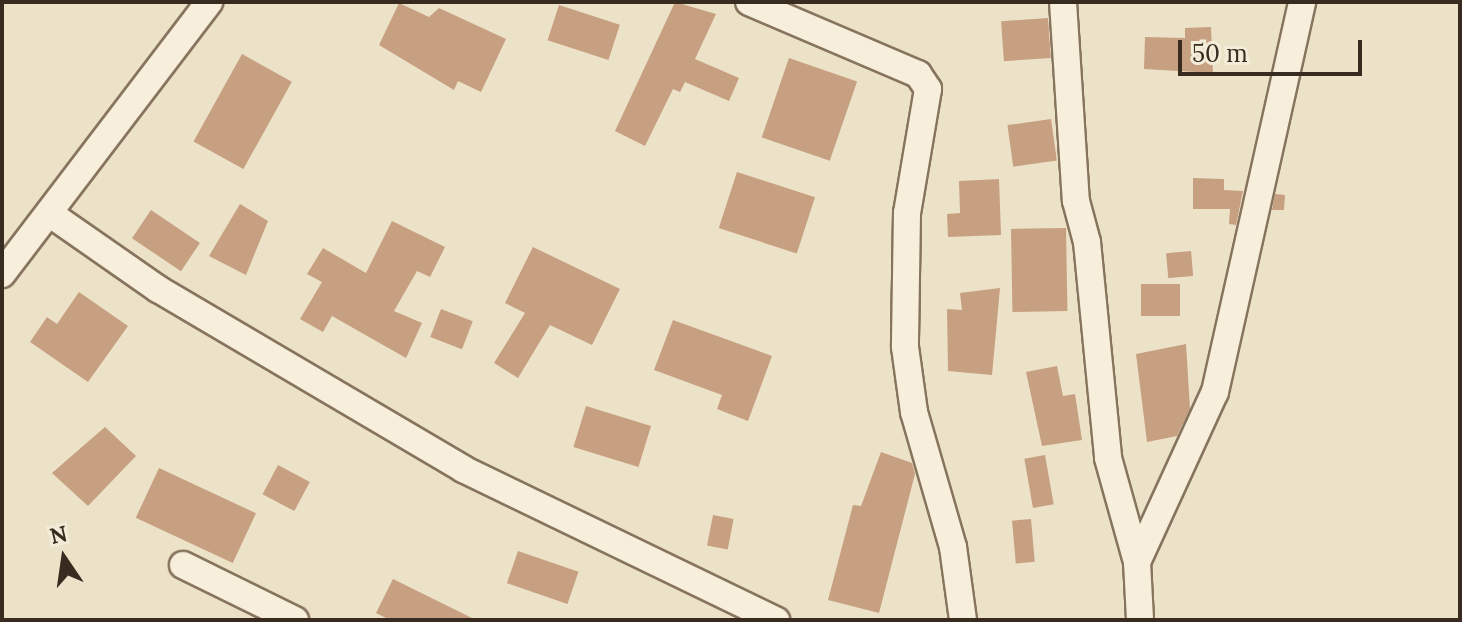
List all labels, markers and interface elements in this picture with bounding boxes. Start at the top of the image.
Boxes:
scale bar [1182,24,1366,74]
text: 50 m [1192,38,1248,69]
north arrow [24,518,104,598]
text: N [47,519,70,550]

